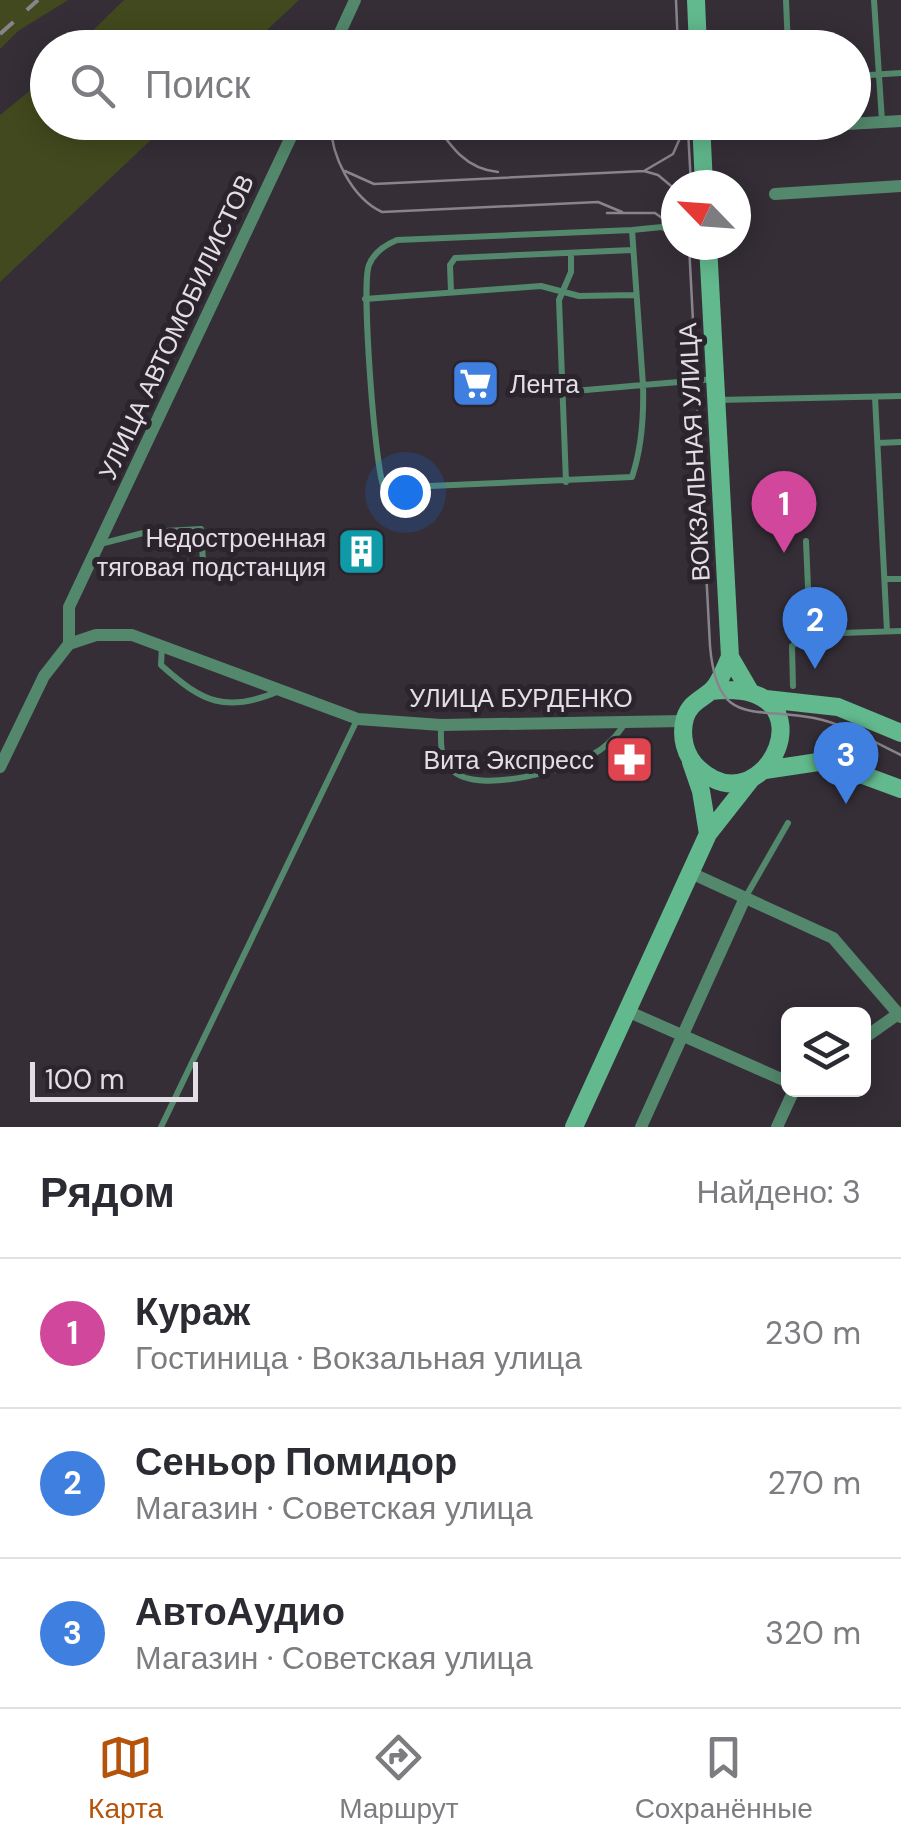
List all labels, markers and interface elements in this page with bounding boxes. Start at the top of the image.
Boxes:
search box [30,30,871,140]
icon: search [65,58,120,113]
text: Поиск [145,60,250,110]
street label: УЛИЦА АВТОМОБИЛИСТОВ [91,169,262,485]
north arrow [661,170,751,260]
street label: ВОКЗАЛЬНАЯ УЛИЦА [671,322,718,582]
supermarket icon: Лента [449,358,501,410]
place label: Лента [510,368,579,401]
your location [380,467,431,518]
pin: 1 [752,470,816,553]
place label: Недостроенная тяговая подстанция [97,522,326,584]
building icon: Недостроенная тяговая подстанция [335,526,387,578]
pin: 2 [782,586,848,669]
street label: УЛИЦА БУРДЕНКО [409,682,633,715]
pin: 3 [814,722,878,804]
pharmacy icon: Вита Экспресс [603,734,655,786]
place label: Вита Экспресс [424,744,594,777]
map controls [781,1007,871,1097]
button: layers [781,1007,871,1097]
scale bar [30,1057,198,1102]
text: 100 m [45,1061,124,1098]
text: Рядом [40,1165,175,1220]
text: Найдено: 3 [696,1171,861,1213]
text: Кураж [135,1287,250,1337]
text: 1 [67,1312,78,1354]
text: 230 m [765,1312,861,1354]
text: Гостиница · Вокзальная улица [135,1337,582,1379]
text: Сеньор Помидор [135,1437,457,1487]
text: 2 [63,1462,82,1504]
text: 270 m [768,1462,861,1504]
text: Магазин · Советская улица [135,1487,533,1529]
text: АвтоАудио [135,1587,345,1637]
text: 3 [63,1612,82,1654]
text: 320 m [765,1612,861,1654]
text: Магазин · Советская улица [135,1637,533,1679]
tab: Карта [88,1730,163,1827]
tab: Маршрут [339,1730,458,1827]
tab: Сохранённые [635,1730,813,1827]

